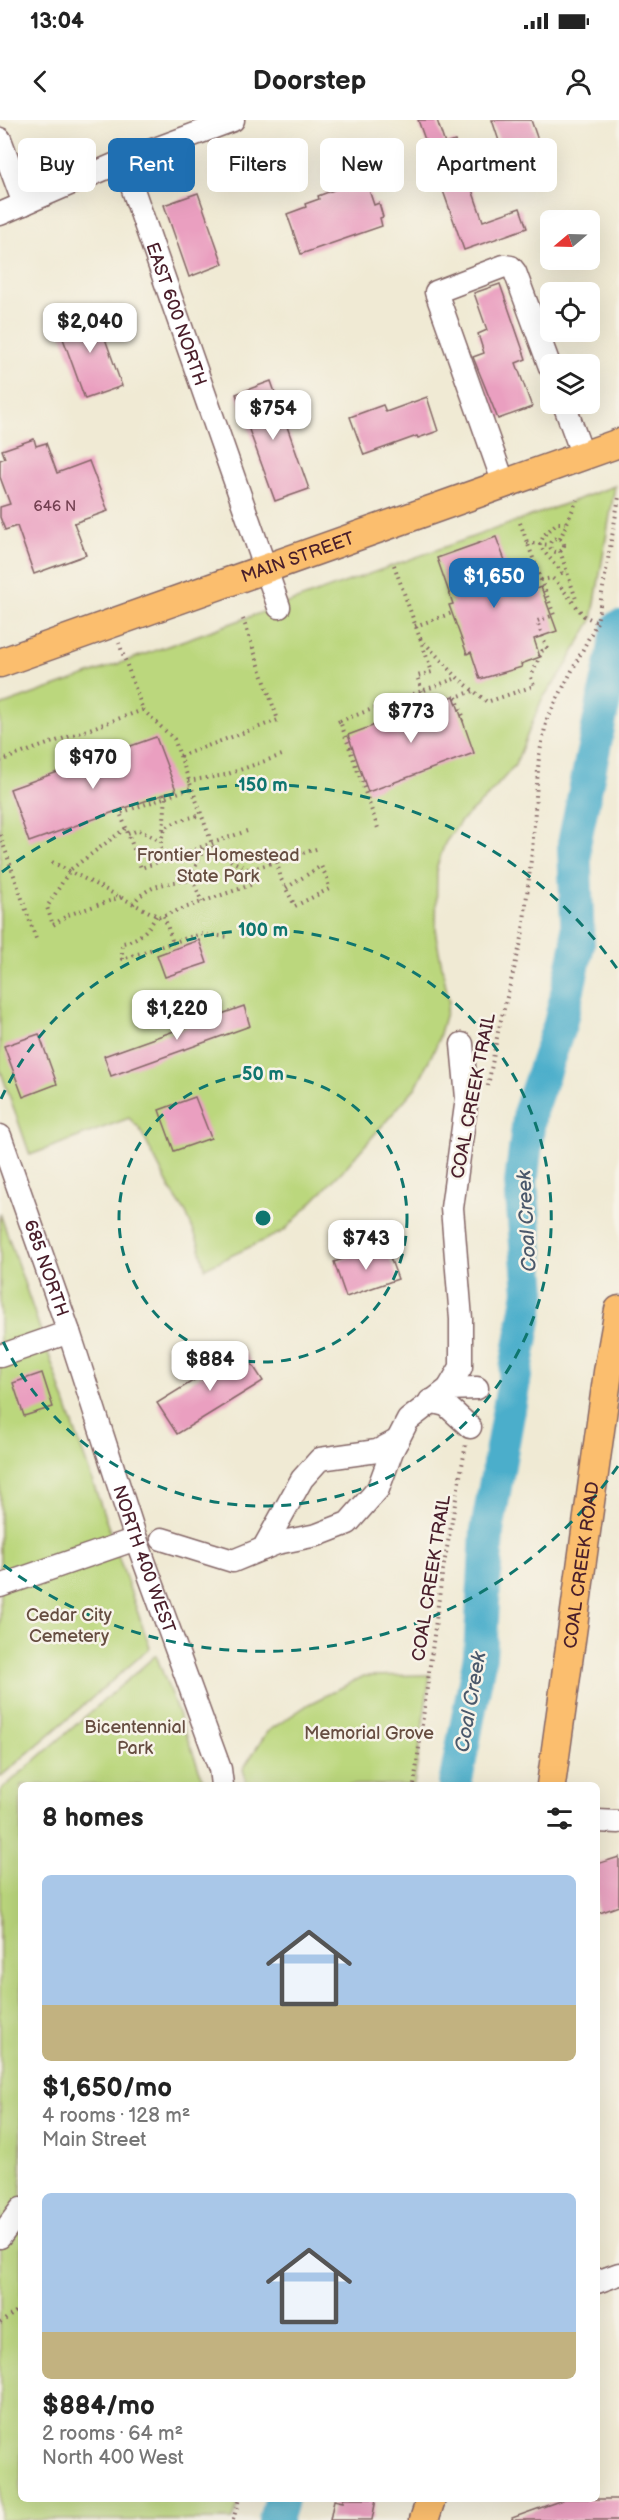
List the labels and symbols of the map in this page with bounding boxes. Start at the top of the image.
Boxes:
north arrow [540,210,600,270]
street label: EAST 600 NORTH [141,240,211,388]
pin: $2,040 [41,303,139,354]
pin: $754 [237,390,309,441]
house number: 646 N [34,497,76,516]
street label: MAIN STREET [238,528,358,587]
pin: $1,650 [445,558,543,609]
pin: $773 [375,693,447,744]
pin: $970 [57,739,129,790]
text: 150 m [238,775,288,796]
park label: Frontier Homestead State Park [136,845,300,887]
text: 100 m [238,920,288,941]
pin: $1,220 [128,990,226,1041]
street label: COAL CREEK TRAIL [447,1011,500,1181]
text: 50 m [242,1064,284,1085]
water label: Coal Creek [512,1168,542,1272]
centre of rings [253,1208,273,1228]
street label: 685 NORTH [19,1217,73,1319]
pin: $743 [330,1220,402,1271]
pin: $884 [174,1341,246,1392]
street label: COAL CREEK ROAD [560,1480,604,1650]
street label: NORTH 400 WEST [108,1483,179,1636]
street label: COAL CREEK TRAIL [408,1493,455,1663]
park label: Cedar City Cemetery [26,1605,113,1647]
water label: Coal Creek [450,1649,492,1754]
park label: Bicentennial Park [84,1717,186,1759]
park label: Memorial Grove [304,1723,434,1744]

